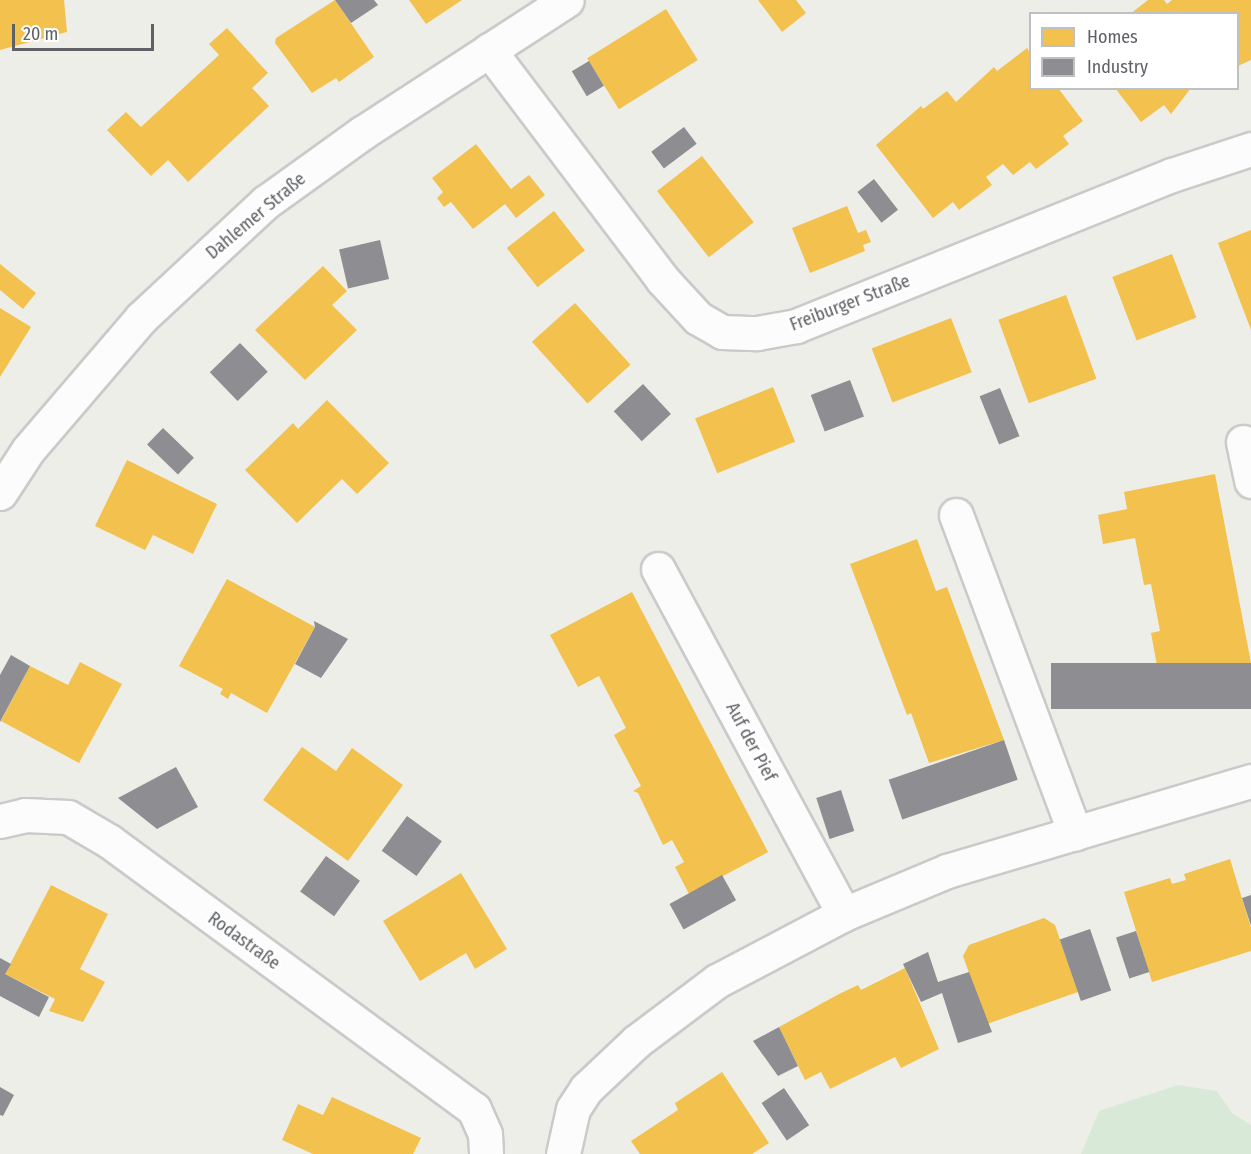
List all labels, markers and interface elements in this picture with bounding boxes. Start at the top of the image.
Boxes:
scale bar [15,12,158,50]
legend [1029,12,1239,90]
text: 20 m [23,23,58,45]
text: Homes [1087,26,1138,48]
text: Industry [1087,56,1148,78]
street label: Dahlemer Straße [202,168,310,264]
street label: Freiburger Straße [787,270,913,336]
street label: Auf der Pief [721,699,781,785]
street label: Rodastraße [204,908,284,974]

